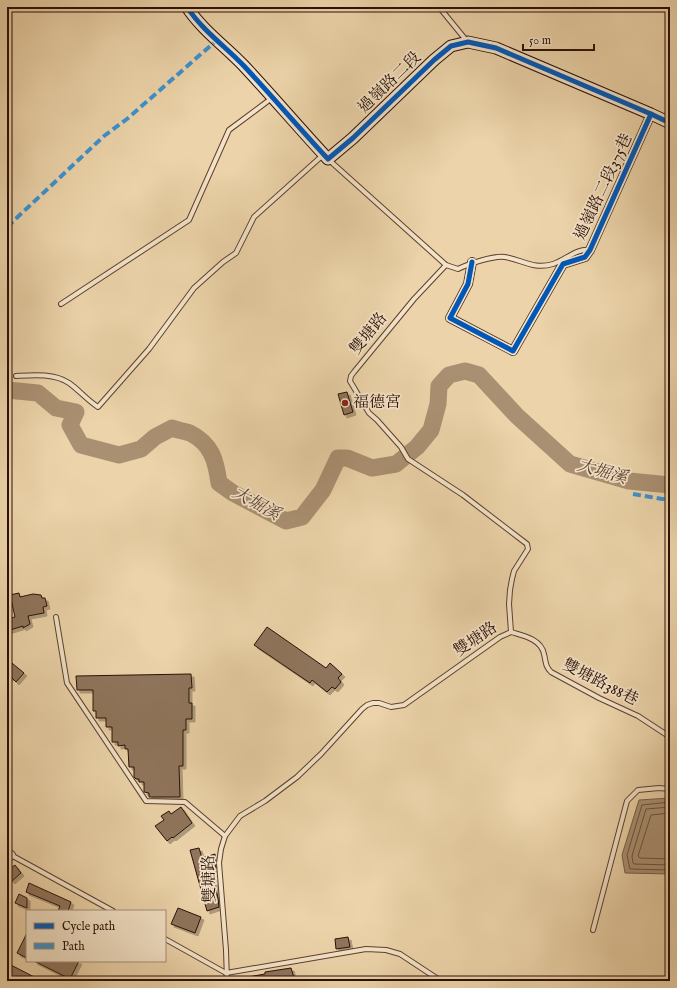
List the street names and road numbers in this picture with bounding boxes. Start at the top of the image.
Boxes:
street label: 過嶺路二段 [354,48,426,118]
street label: 過嶺路二段375巷 [571,131,637,243]
street label: 雙塘路 [346,309,392,359]
street label: 雙塘路 [451,618,501,662]
street label: 雙塘路388巷 [559,655,641,711]
street label: 雙塘路 [199,855,221,903]

